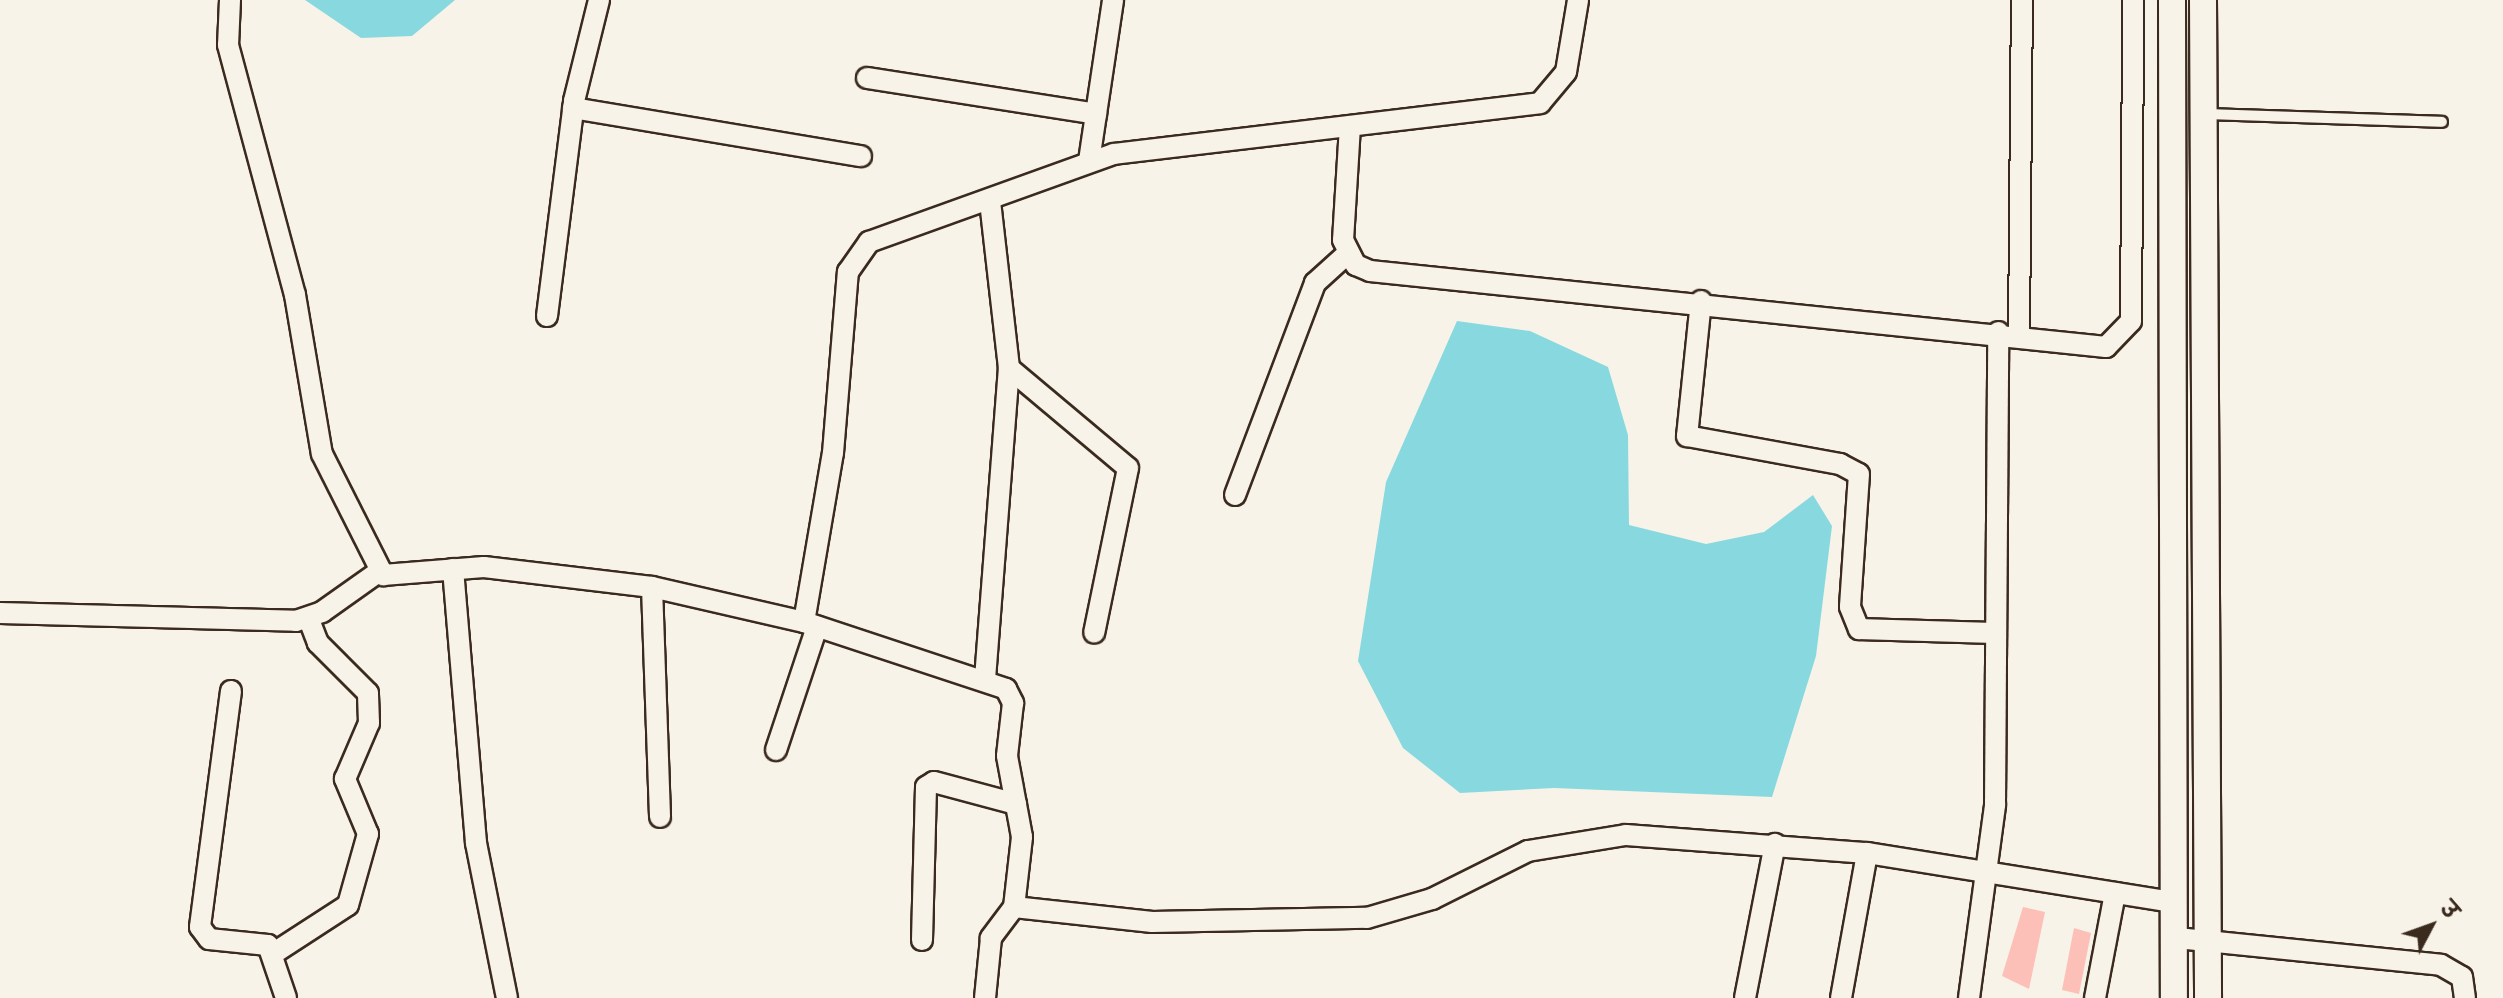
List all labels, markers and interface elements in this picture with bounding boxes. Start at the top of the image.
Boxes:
north arrow [2391,886,2471,966]
text: उ [2430,892,2469,928]

